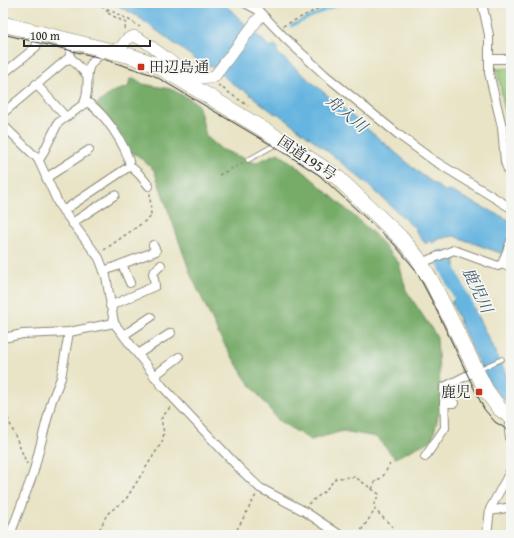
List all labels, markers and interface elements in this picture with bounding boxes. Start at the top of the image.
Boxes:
scale bar [24,22,150,48]
text: 100 m [30,27,60,44]
place label: 田辺島通 [149,56,209,77]
marker: 田辺島通 [136,62,146,72]
water label: 舟入川 [321,88,375,139]
street label: 国道195号 [274,130,341,185]
water label: 鹿児川 [457,263,500,319]
place label: 鹿児 [441,381,471,402]
marker: 鹿児 [474,387,484,397]

